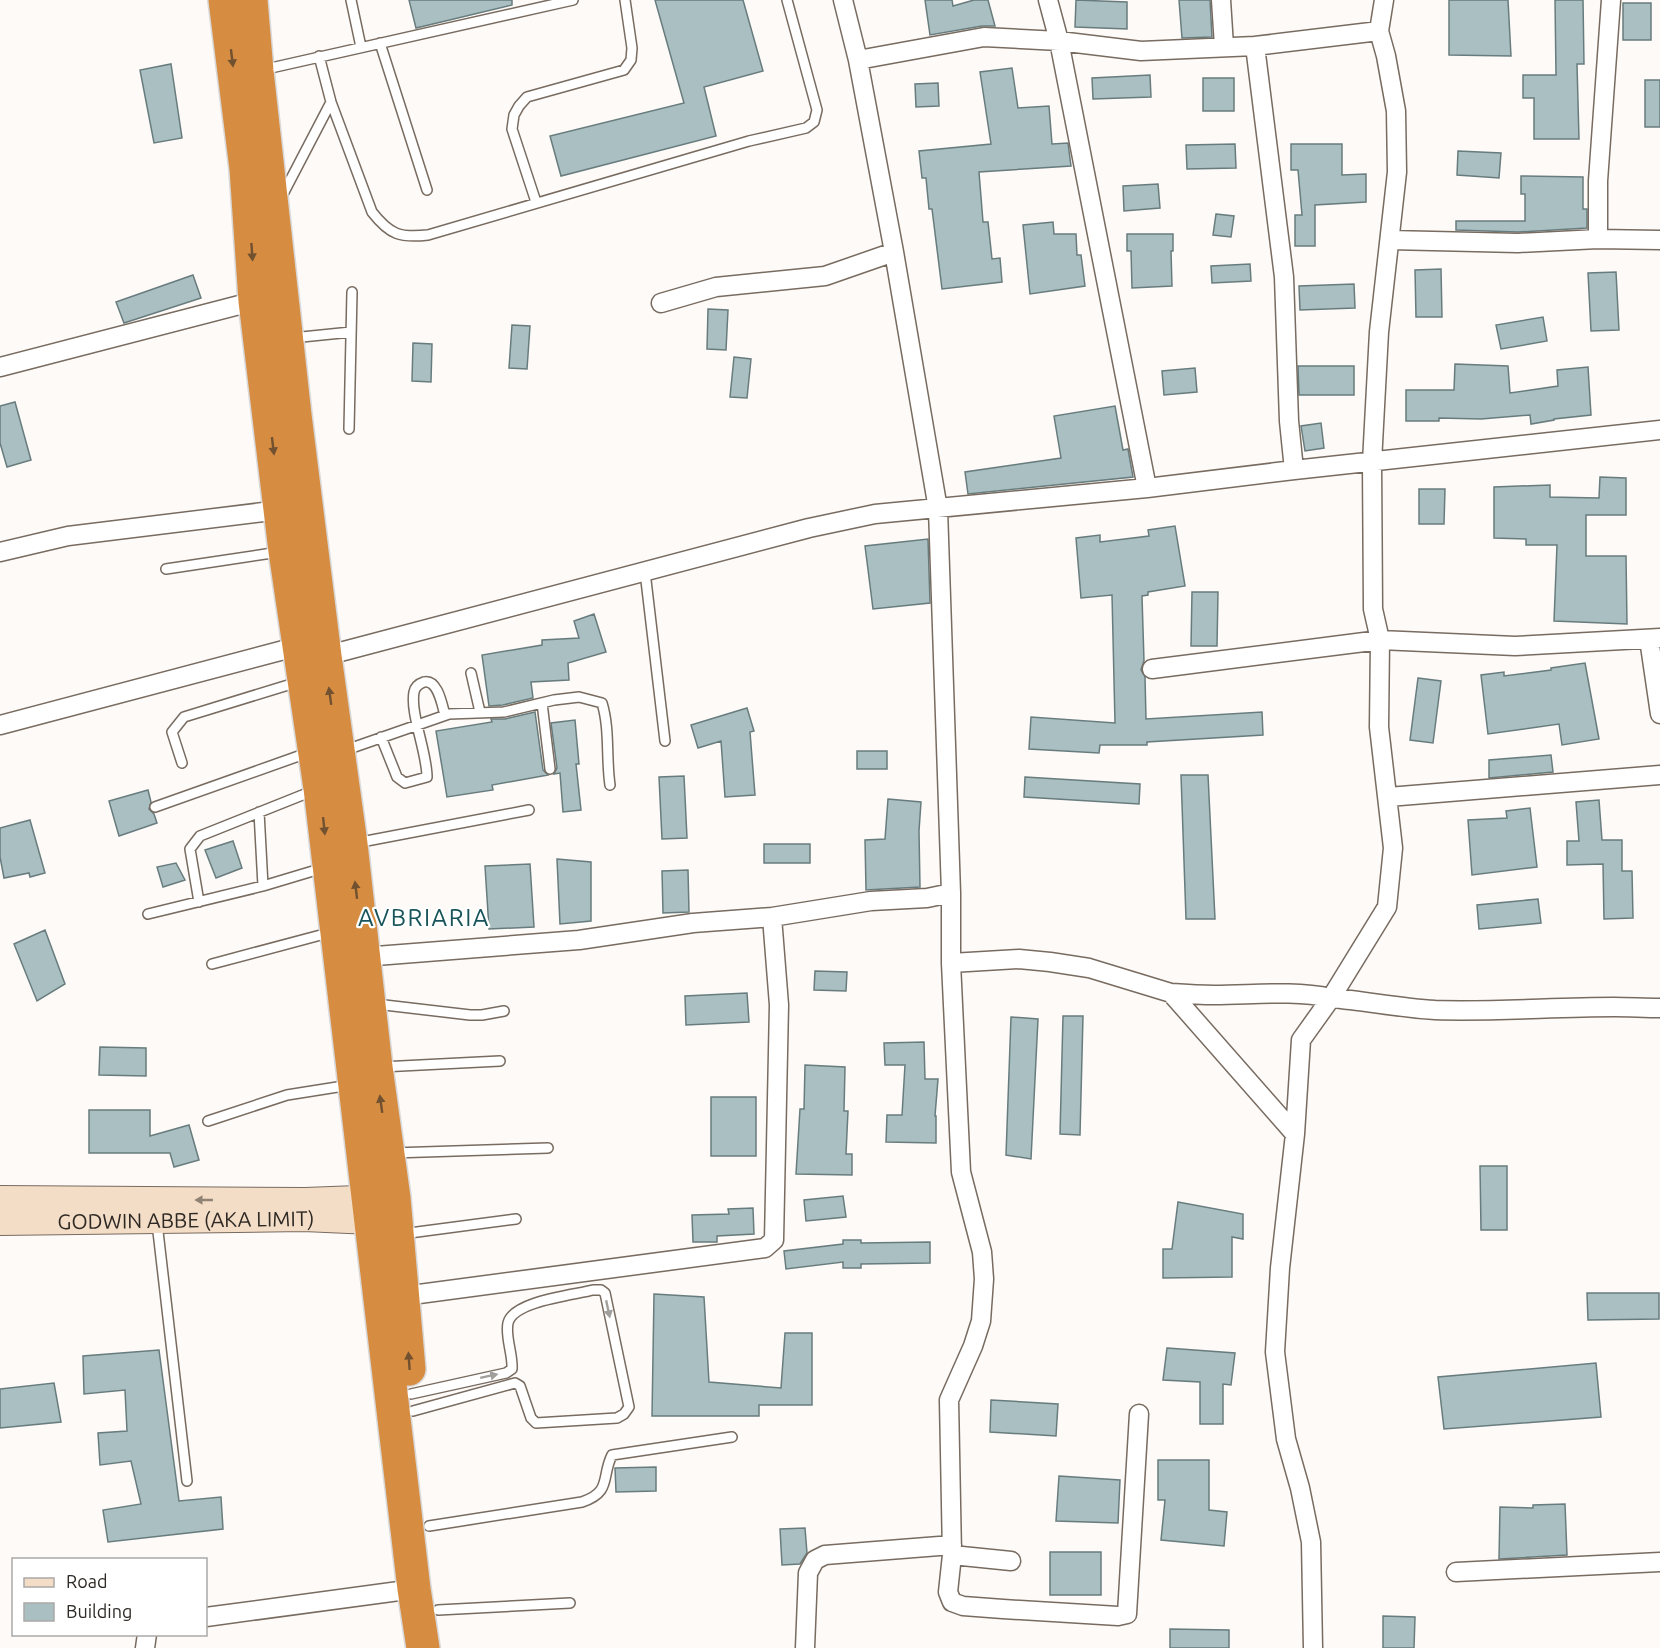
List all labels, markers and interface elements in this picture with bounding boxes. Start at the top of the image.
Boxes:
one-way arrow [227,49,237,68]
one-way arrow [247,243,257,262]
one-way arrow [268,436,277,455]
one-way arrow [326,687,335,706]
one-way arrow [319,817,328,836]
one-way arrow [351,880,361,899]
district label: AVBRIARIA [358,904,490,931]
one-way arrow [376,1095,385,1114]
one-way arrow [195,1195,214,1205]
street label: GODWIN ABBE (AKA LIMIT) [57,1206,315,1233]
one-way arrow [604,1300,613,1319]
one-way arrow [404,1351,414,1370]
one-way arrow [480,1371,498,1381]
legend [12,1558,207,1636]
text: Road [66,1571,108,1591]
text: Building [66,1601,132,1621]

